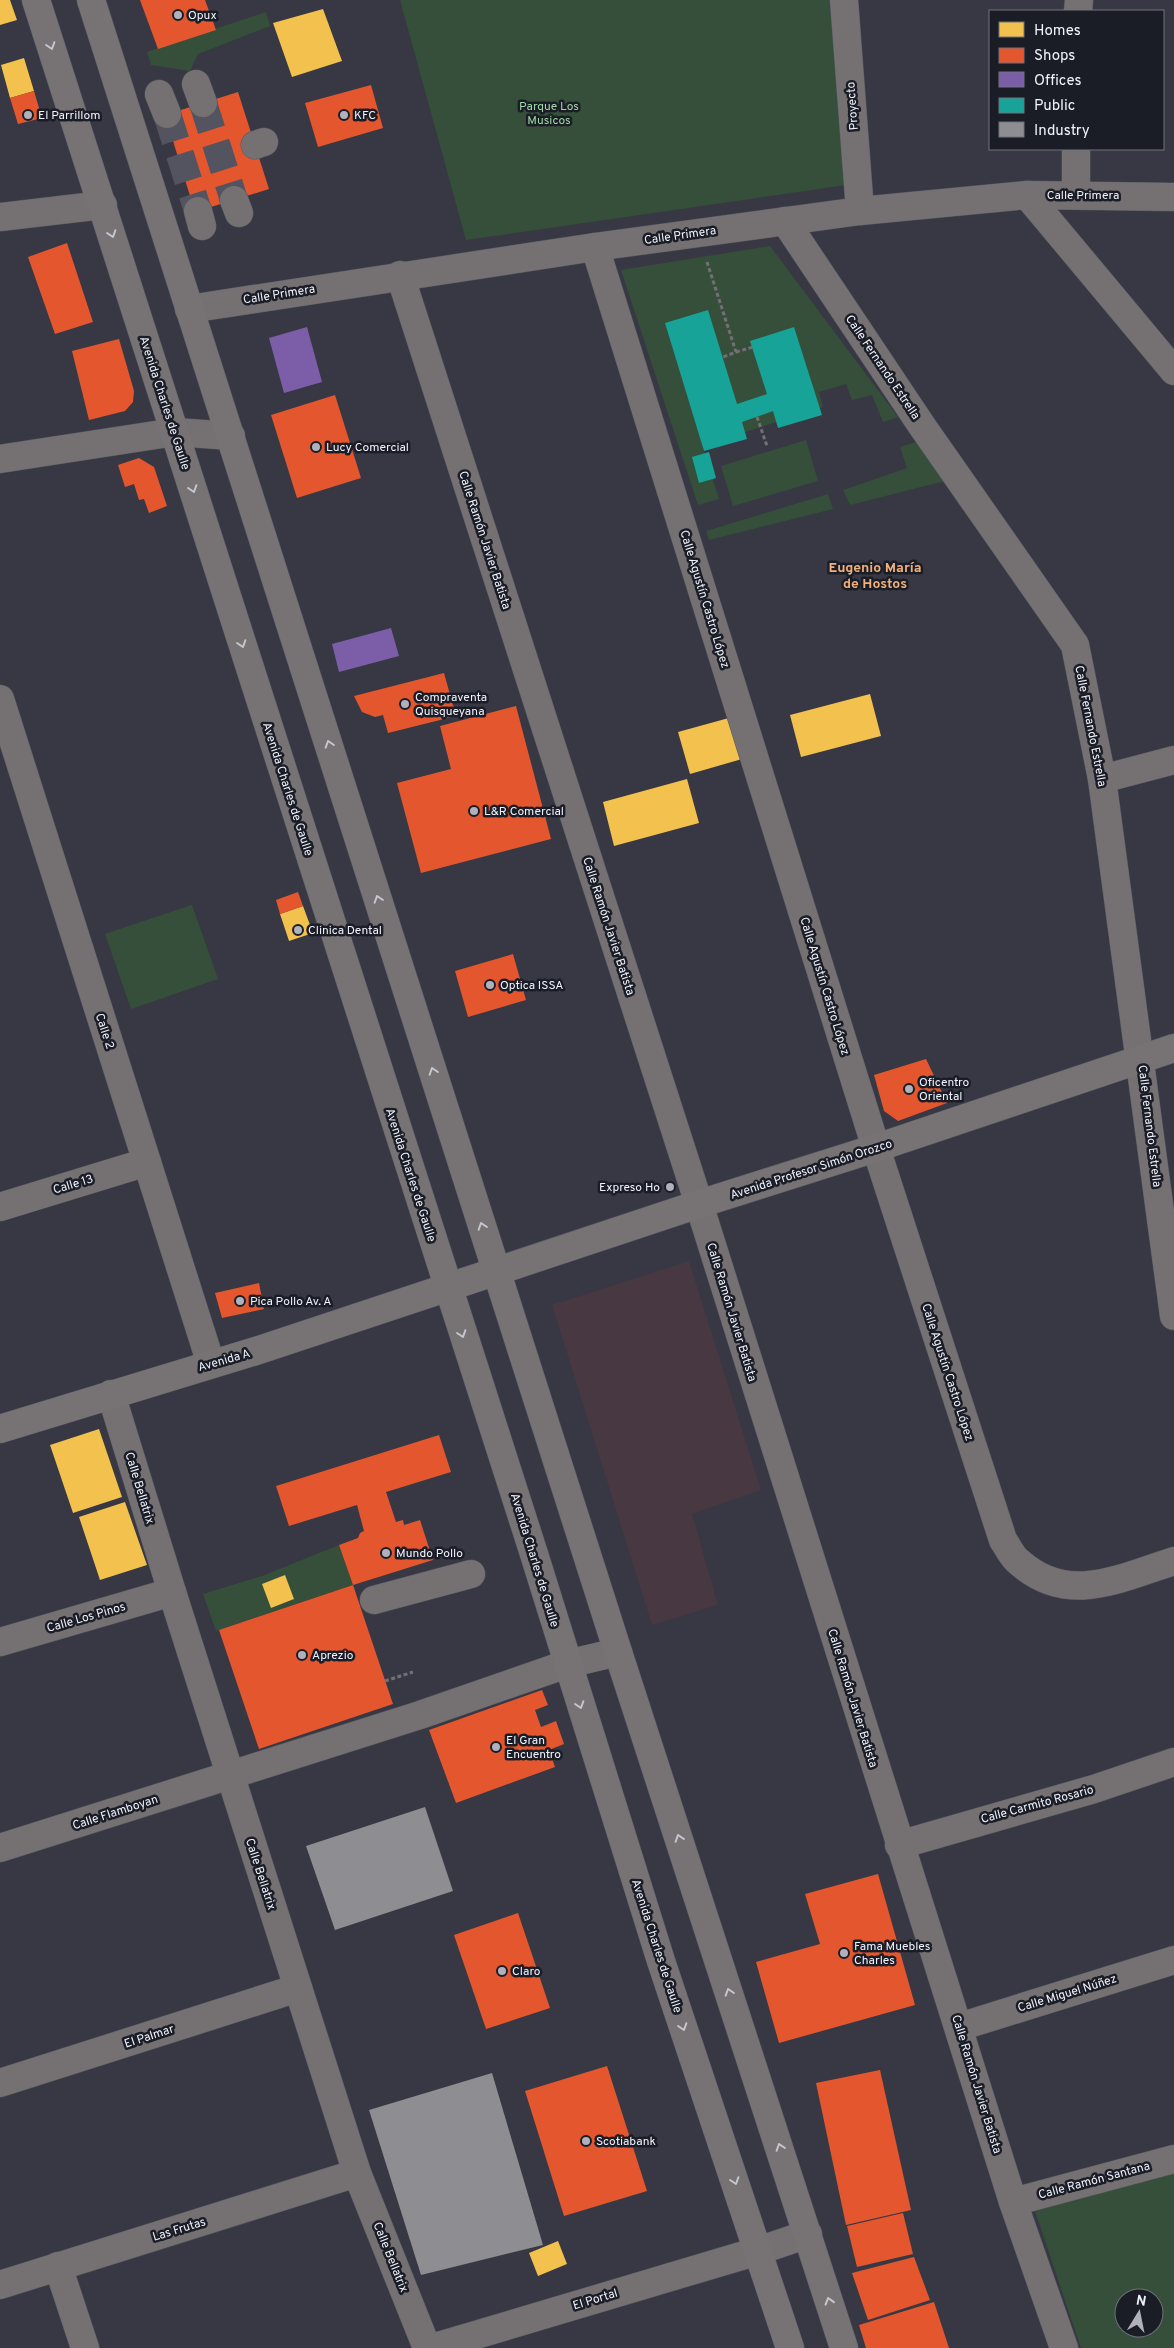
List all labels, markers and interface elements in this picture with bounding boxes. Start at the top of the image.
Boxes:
place label: Opux [188,8,217,24]
marker: Opux [172,9,184,21]
legend [989,10,1164,150]
text: Homes [1034,22,1081,41]
one-way arrow [45,42,55,50]
text: Shops [1034,47,1075,66]
text: Offices [1034,72,1081,91]
street label: Proyecto [843,81,863,131]
text: Public [1034,97,1075,116]
park label: Parque Los Musicos [519,99,579,129]
place label: El Parrillom [38,108,100,124]
place label: KFC [354,108,376,124]
marker: El Parrillom [22,109,34,121]
marker: KFC [338,109,350,121]
text: Industry [1034,122,1090,141]
street label: Calle Primera [1047,188,1119,204]
street label: Calle Primera [643,223,717,249]
one-way arrow [106,230,116,238]
street label: Calle Primera [242,281,316,309]
street label: Calle Fernando Estrella [841,312,923,423]
street label: Avenida Charles de Gaulle [135,334,193,472]
place label: Lucy Comercial [326,440,409,456]
marker: Lucy Comercial [310,441,322,453]
street label: Calle Ramón Javier Batista [454,469,514,611]
one-way arrow [187,485,197,493]
street label: Calle Agustín Castro López [675,528,733,670]
district label: Eugenio María de Hostos [828,560,922,593]
one-way arrow [237,639,247,648]
street label: Calle Fernando Estrella [1070,664,1110,788]
place label: Compraventa Quisqueyana [415,690,487,720]
marker: Compraventa Quisqueyana [399,698,411,710]
street label: Avenida Charles de Gaulle [258,720,316,858]
one-way arrow [324,741,334,749]
place label: L&R Comercial [484,804,564,820]
marker: L&R Comercial [468,805,480,817]
street label: Calle Ramón Javier Batista [578,855,638,997]
one-way arrow [374,895,384,904]
street label: Calle Agustín Castro López [795,915,853,1057]
place label: Clinica Dental [308,923,382,939]
marker: Clinica Dental [292,924,304,936]
place label: Optica ISSA [500,978,563,994]
marker: Optica ISSA [484,979,496,991]
street label: Calle 2 [91,1011,117,1051]
street label: Calle Fernando Estrella [1134,1064,1164,1188]
one-way arrow [428,1067,438,1075]
place label: Oficentro Oriental [919,1075,969,1105]
marker: Oficentro Oriental [903,1083,915,1095]
street label: Avenida Charles de Gaulle [381,1106,439,1244]
street label: Avenida Profesor Simón Orozco [728,1136,895,1204]
street label: Calle 13 [51,1171,95,1199]
place label: Expreso Ho [599,1180,660,1196]
marker: Expreso Ho [664,1181,676,1193]
one-way arrow [478,1222,488,1230]
street label: Calle Ramón Javier Batista [702,1241,760,1384]
place label: Pica Pollo Av. A [250,1294,331,1310]
marker: Pica Pollo Av. A [234,1295,246,1307]
street label: Calle Agustín Castro López [917,1302,977,1443]
one-way arrow [457,1329,467,1337]
street label: Avenida A [196,1346,252,1376]
street label: Calle Bellatrix [121,1450,158,1526]
street label: Avenida Charles de Gaulle [506,1491,562,1629]
place label: Mundo Pollo [396,1546,463,1562]
marker: Mundo Pollo [380,1547,392,1559]
street label: Calle Los Pinos [45,1599,127,1637]
street label: Calle Ramón Javier Batista [823,1627,881,1770]
place label: Aprezio [312,1648,354,1664]
marker: Aprezio [296,1649,308,1661]
one-way arrow [574,1701,584,1709]
place label: El Gran Encuentro [506,1733,561,1763]
marker: El Gran Encuentro [490,1741,502,1753]
street label: Calle Carmito Rosario [979,1782,1096,1828]
street label: Calle Flamboyan [70,1792,160,1834]
one-way arrow [674,1834,684,1843]
street label: Calle Bellatrix [241,1836,279,1912]
street label: Avenida Charles de Gaulle [627,1877,685,2015]
place label: Fama Muebles Charles [854,1939,930,1969]
marker: Fama Muebles Charles [838,1947,850,1959]
place label: Claro [512,1964,541,1980]
marker: Claro [496,1965,508,1977]
street label: Calle Miguel Núñez [1016,1971,1119,2017]
one-way arrow [725,1989,735,1997]
street label: Calle Ramón Javier Batista [947,2013,1005,2156]
street label: El Palmar [122,2021,176,2052]
one-way arrow [678,2022,688,2030]
place label: Scotiabank [596,2134,656,2150]
marker: Scotiabank [580,2135,592,2147]
one-way arrow [776,2143,786,2151]
street label: Calle Ramón Santana [1037,2158,1152,2204]
one-way arrow [729,2176,739,2185]
street label: Las Frutas [151,2214,208,2246]
street label: Calle Bellatrix [369,2220,411,2295]
street label: El Portal [571,2286,620,2314]
north arrow [1114,2288,1164,2338]
text: N [1135,2292,1147,2311]
one-way arrow [825,2298,835,2306]

